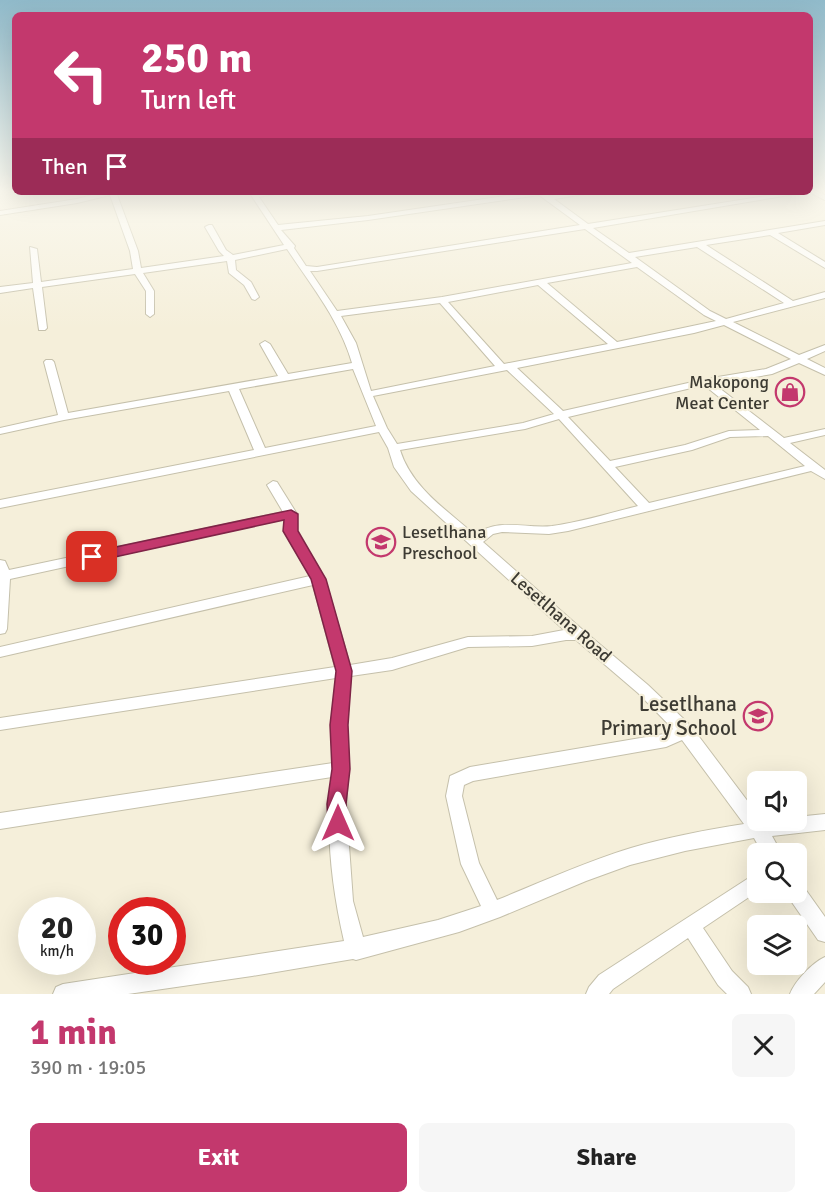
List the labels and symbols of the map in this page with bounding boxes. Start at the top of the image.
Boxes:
place label: Makopong Meat Center [675,371,769,414]
shop icon: Makopong Meat Center [774,376,806,408]
place label: Lesetlhana Preschool [402,521,486,564]
school or university icon: Lesetlhana Preschool [365,526,397,558]
pin [66,531,117,582]
street label: Lesetlhana Road [506,567,616,667]
place label: Lesetlhana Primary School [601,691,737,741]
school or university icon: Lesetlhana Primary School [742,700,774,732]
position arrow [306,791,370,855]
speed limit sign: 30 [108,897,186,975]

